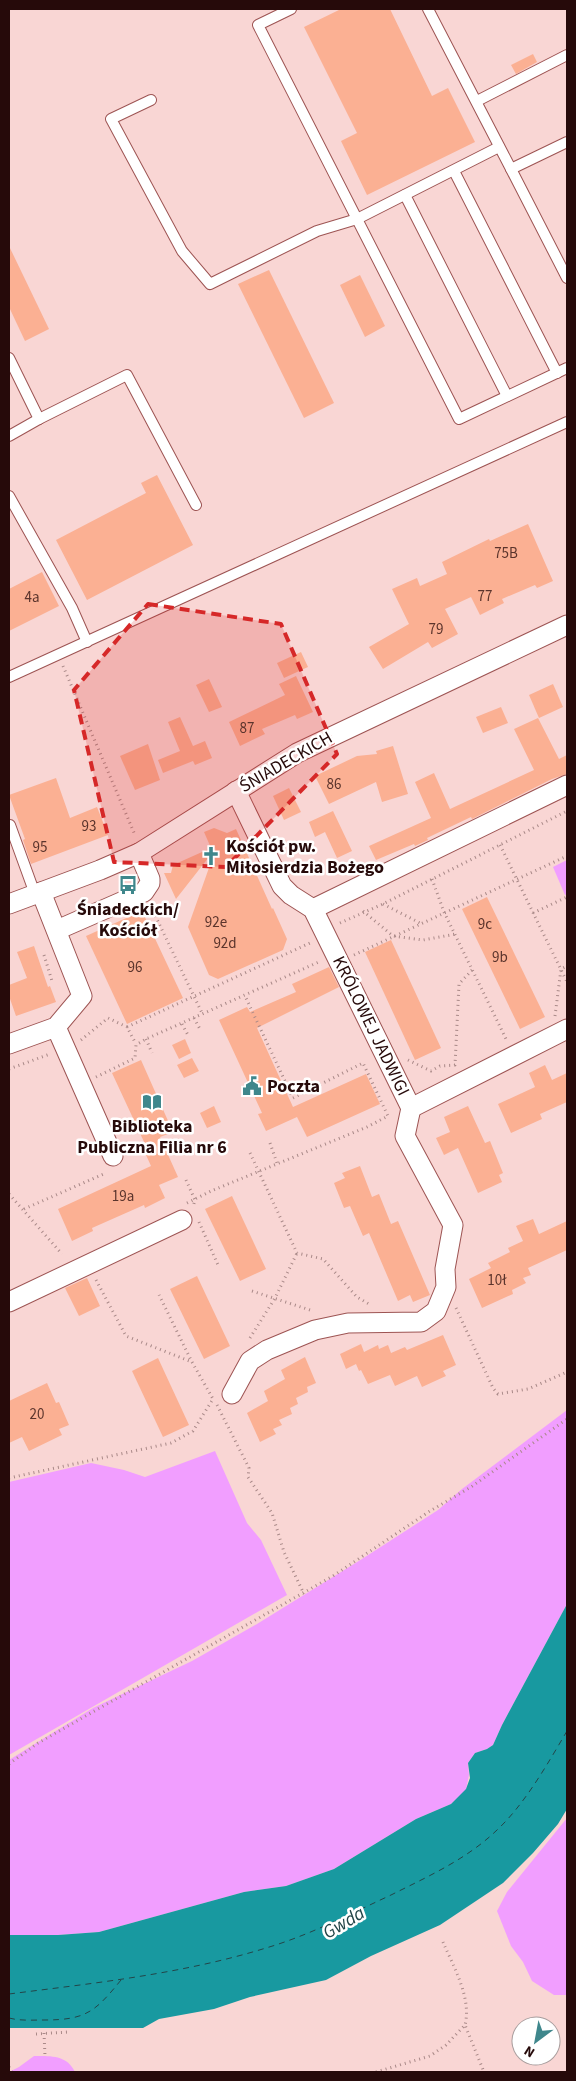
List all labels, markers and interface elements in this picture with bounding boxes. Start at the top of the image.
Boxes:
house number: 75B [494,543,518,564]
house number: 77 [478,586,492,607]
house number: 4a [24,587,40,608]
house number: 79 [429,619,443,640]
house number: 87 [240,718,254,739]
street label: ŚNIADECKICH [235,725,337,799]
house number: 86 [327,774,341,795]
house number: 93 [82,816,96,837]
place label: Kościół pw. Miłosierdzia Bożego [226,834,384,880]
house number: 95 [33,837,47,858]
church icon: Kościół pw. Miłosierdzia Bożego [200,845,222,867]
bus stop icon: Śniadeckich/ Kościół [117,874,139,896]
place label: Śniadeckich/ Kościół [77,897,179,943]
house number: 92e [205,912,227,933]
house number: 9c [478,914,492,935]
house number: 92d [213,933,237,954]
house number: 9b [492,947,508,968]
street label: KRÓLOWEJ JADWIGI [326,952,416,1100]
house number: 96 [128,957,142,978]
place label: Poczta [267,1074,320,1099]
public building icon: Poczta [241,1075,263,1097]
library icon: Biblioteka Publiczna Filia nr 6 [141,1091,163,1113]
place label: Biblioteka Publiczna Filia nr 6 [77,1114,227,1160]
house number: 19a [112,1186,134,1207]
house number: 10ł [487,1270,507,1291]
house number: 20 [30,1404,44,1425]
water label: Gwda [318,1900,370,1946]
north arrow [511,2016,561,2066]
text: N [520,2040,539,2062]

